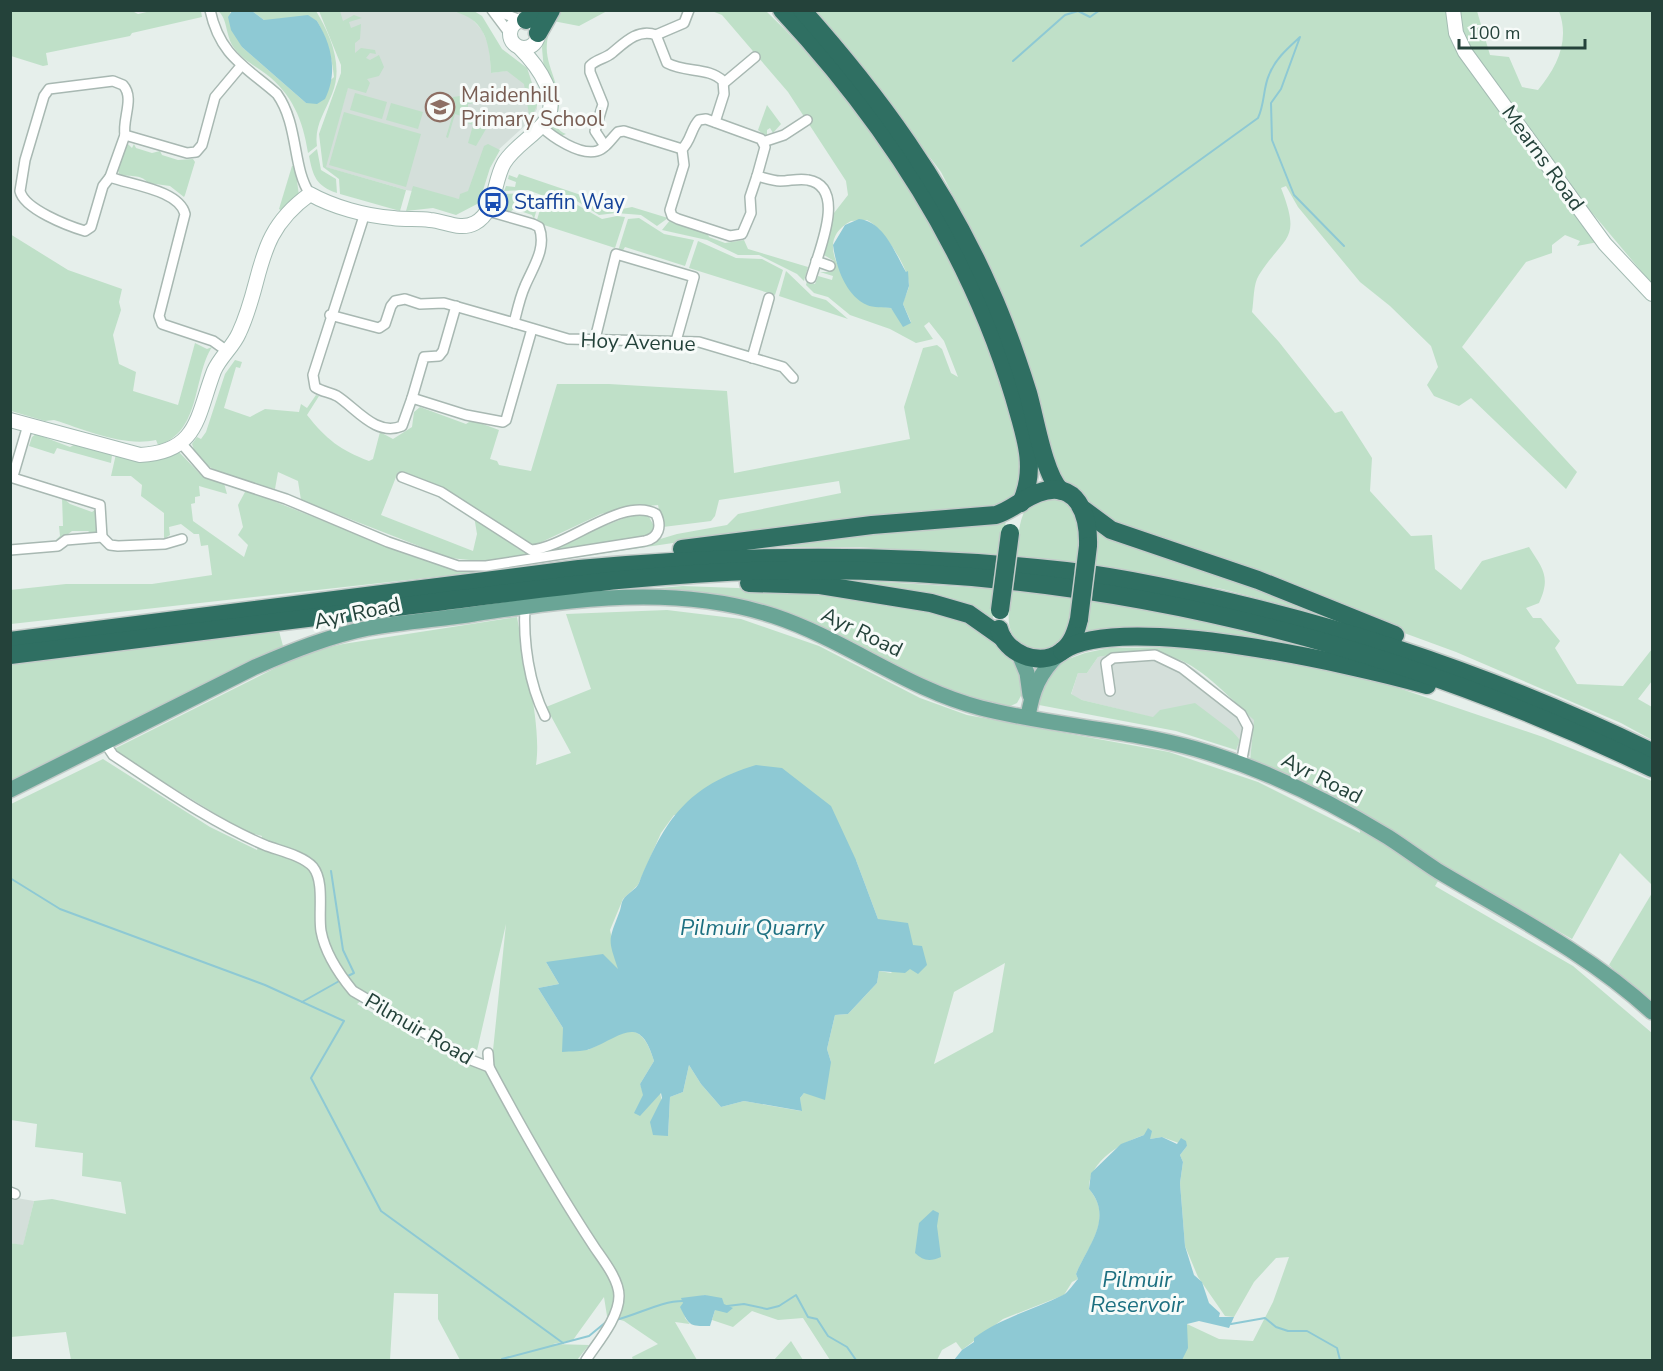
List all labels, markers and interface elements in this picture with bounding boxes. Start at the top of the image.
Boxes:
scale bar [1459,12,1585,50]
text: 100 m [1468,21,1520,45]
place label: Maidenhill Primary School [461,81,605,133]
school or university icon: Maidenhill Primary School [424,91,456,123]
street label: Mearns Road [1495,100,1591,216]
bus stop icon: Staffin Way [477,186,509,218]
place label: Staffin Way [514,188,625,216]
street label: Hoy Avenue [580,326,696,358]
street label: Ayr Road [311,590,403,636]
street label: Ayr Road [817,600,907,664]
street label: Ayr Road [1277,746,1367,810]
water label: Pilmuir Quarry [680,913,825,943]
street label: Pilmuir Road [360,987,478,1071]
water label: Pilmuir Reservoir [1090,1265,1185,1320]

